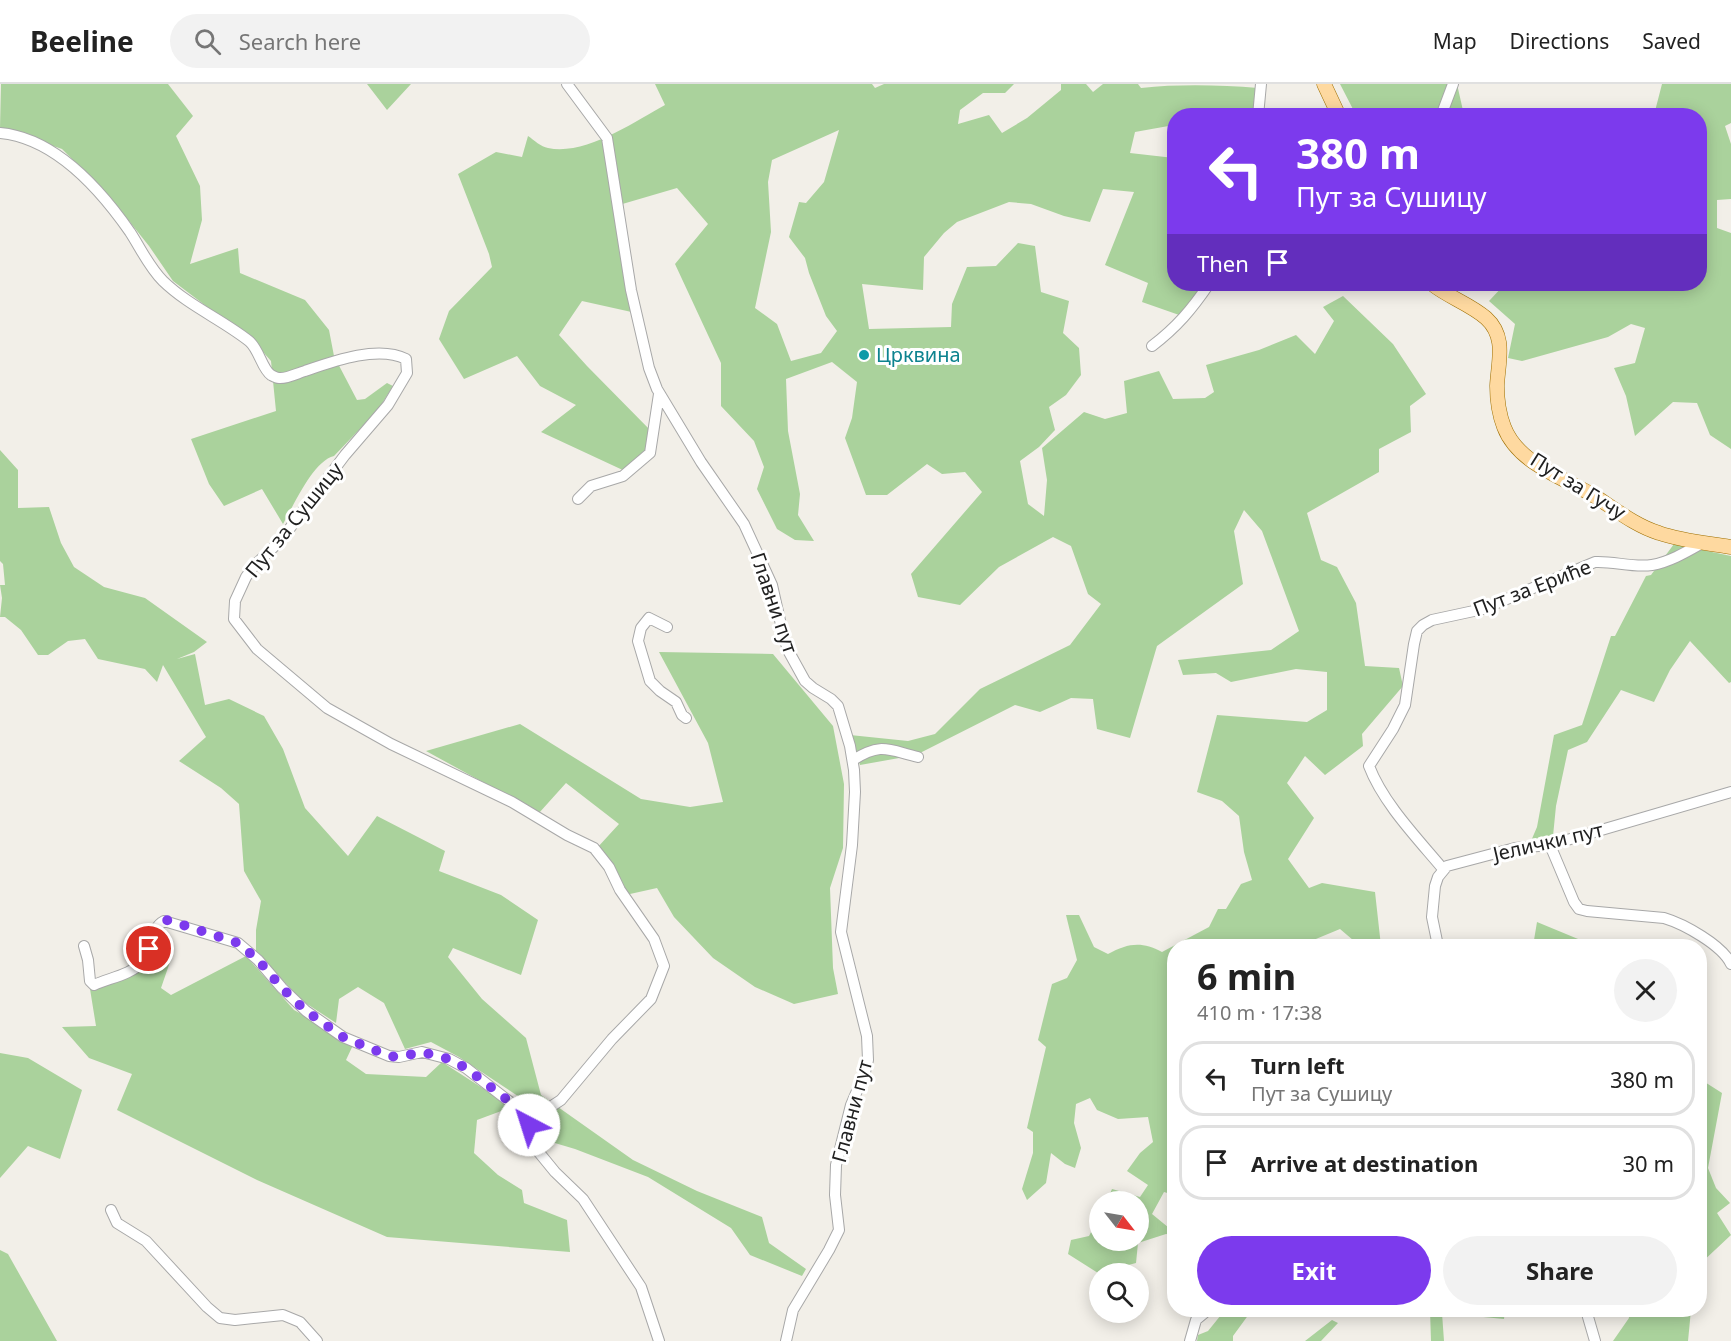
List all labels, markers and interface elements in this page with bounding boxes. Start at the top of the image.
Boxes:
search box [170,14,590,68]
text: Beeline [30,22,134,60]
icon: search [191,25,224,58]
text: Search here [239,26,361,56]
text: Map [1433,27,1477,55]
text: Directions [1510,27,1609,55]
text: Saved [1642,27,1701,55]
text: 380 m [1296,124,1420,181]
icon: left [1197,132,1275,210]
text: Пут за Сушицу [1296,178,1487,215]
icon: arrive [1261,246,1294,279]
text: Then [1197,248,1249,278]
place label: Црквина [876,341,961,368]
marker: Црквина [857,348,871,362]
street label: Пут за Гучу [1526,446,1632,526]
street label: Пут за Сушицу [239,456,349,583]
street label: Главни пут [745,549,804,657]
street label: Пут за Ериће [1469,553,1595,622]
street label: Јелички пут [1488,816,1606,868]
pin [123,923,174,974]
icon: arrive [132,932,165,965]
text: 6 min [1197,952,1296,1001]
button: close [1614,959,1677,1022]
text: 410 m · 17:38 [1197,999,1322,1026]
text: Turn left [1251,1050,1345,1080]
street label: Главни пут [825,1057,878,1165]
icon: left [1200,1062,1233,1095]
text: 380 m [1610,1064,1674,1094]
text: Пут за Сушицу [1251,1080,1392,1107]
position arrow [497,1093,561,1157]
icon: arrive [1200,1146,1233,1179]
text: Arrive at destination [1251,1148,1478,1178]
text: 30 m [1623,1148,1674,1178]
north arrow [1089,1191,1149,1251]
map controls [1089,1191,1149,1323]
button: Exit [1197,1236,1431,1305]
button: Share [1443,1236,1677,1305]
button: search [1089,1263,1149,1323]

